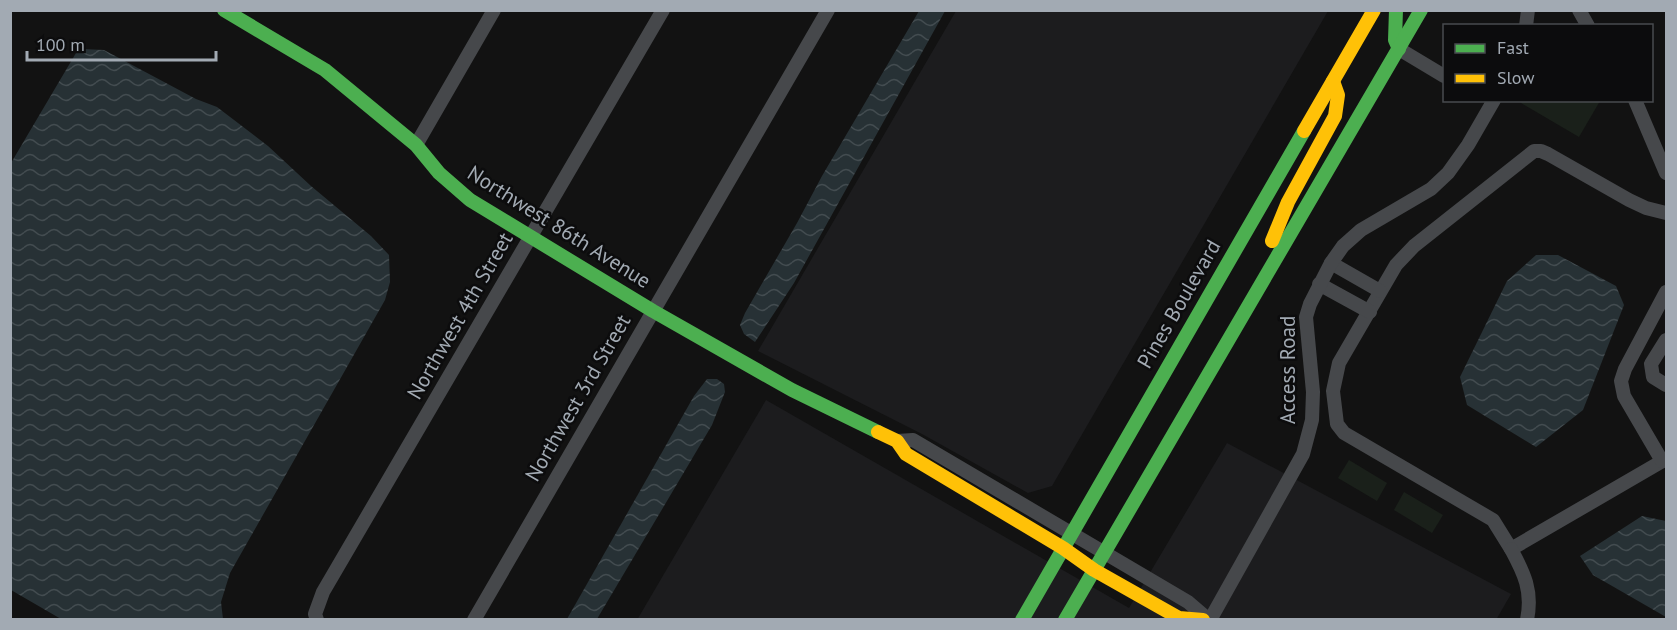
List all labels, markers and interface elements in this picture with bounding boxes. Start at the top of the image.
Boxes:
scale bar [27,24,216,62]
legend [1443,24,1653,102]
text: 100 m [36,33,85,56]
text: Fast [1497,36,1529,59]
text: Slow [1497,66,1535,89]
street label: Northwest 86th Avenue [463,159,656,294]
street label: Northwest 4th Street [401,227,518,404]
street label: Pines Boulevard [1131,235,1226,373]
street label: Northwest 3rd Street [519,309,636,486]
street label: Access Road [1274,316,1301,424]

